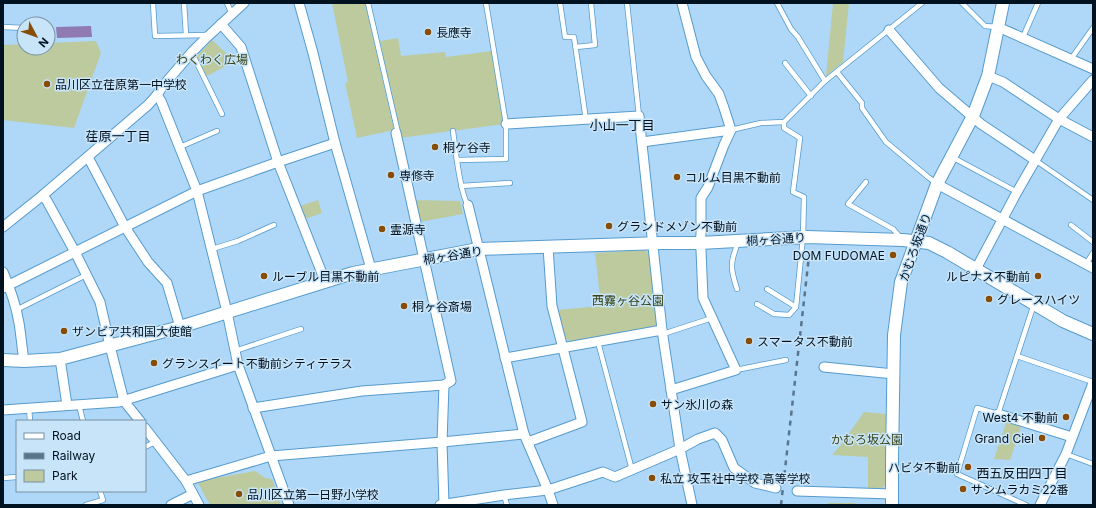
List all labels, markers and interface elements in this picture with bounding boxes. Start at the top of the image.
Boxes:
north arrow [16,16,56,56]
place label: 長應寺 [436,25,472,40]
marker: 長應寺 [423,27,433,37]
text: N [36,35,52,50]
park label: わくわく広場 [176,52,248,67]
place label: 品川区立荏原第一中学校 [55,77,187,92]
marker: 品川区立荏原第一中学校 [42,79,52,89]
district label: 小山一丁目 [589,117,655,133]
district label: 荏原一丁目 [85,128,151,144]
place label: 桐ケ谷寺 [443,140,491,155]
marker: 桐ケ谷寺 [430,142,440,152]
place label: 専修寺 [399,168,435,183]
marker: 専修寺 [386,170,396,180]
place label: コルム目黒不動前 [685,170,781,185]
marker: コルム目黒不動前 [672,172,682,182]
street label: かむろ坂通り [896,211,934,283]
place label: グランドメゾン不動前 [617,219,737,234]
marker: グランドメゾン不動前 [604,221,614,231]
place label: 霊源寺 [390,222,426,237]
marker: 霊源寺 [377,224,387,234]
street label: 桐ヶ谷通り [746,229,806,249]
street label: 桐ヶ谷通り [422,243,484,267]
place label: DOM FUDOMAE [793,248,885,263]
marker: DOM FUDOMAE [888,250,898,260]
place label: ルーブル目黒不動前 [272,269,379,284]
place label: ルピナス不動前 [946,269,1030,284]
marker: ルーブル目黒不動前 [259,271,269,281]
marker: ルピナス不動前 [1033,271,1043,281]
place label: グレースハイツ [997,292,1080,307]
park label: 西霧ヶ谷公園 [592,293,664,308]
marker: グレースハイツ [984,294,994,304]
place label: 桐ヶ谷斎場 [412,299,472,314]
marker: 桐ヶ谷斎場 [399,301,409,311]
place label: ザンビア共和国大使館 [72,324,192,339]
marker: ザンビア共和国大使館 [59,326,69,336]
place label: スマータス不動前 [757,334,853,349]
marker: スマータス不動前 [744,336,754,346]
place label: グランスイート不動前シティテラス [162,356,353,371]
marker: グランスイート不動前シティテラス [149,358,159,368]
place label: サン氷川の森 [661,397,733,412]
marker: サン氷川の森 [648,399,658,409]
place label: West4 不動前 [983,410,1058,425]
marker: West4 不動前 [1061,412,1071,422]
legend [16,420,146,492]
text: Road [52,428,81,443]
place label: Grand Ciel [974,431,1034,446]
park label: かむろ坂公園 [831,432,903,447]
marker: Grand Ciel [1037,433,1047,443]
text: Railway [52,448,96,463]
place label: ハビタ不動前 [888,460,960,475]
marker: ハビタ不動前 [963,462,973,472]
district label: 西五反田四丁目 [976,465,1068,481]
text: Park [52,468,78,483]
place label: 私立 攻玉社中学校 高等学校 [660,471,811,486]
marker: 私立 攻玉社中学校 高等学校 [647,473,657,483]
place label: サンムラカミ22番 [971,482,1069,497]
marker: サンムラカミ22番 [958,484,968,494]
place label: 品川区立第一日野小学校 [247,487,379,502]
marker: 品川区立第一日野小学校 [234,489,244,499]

